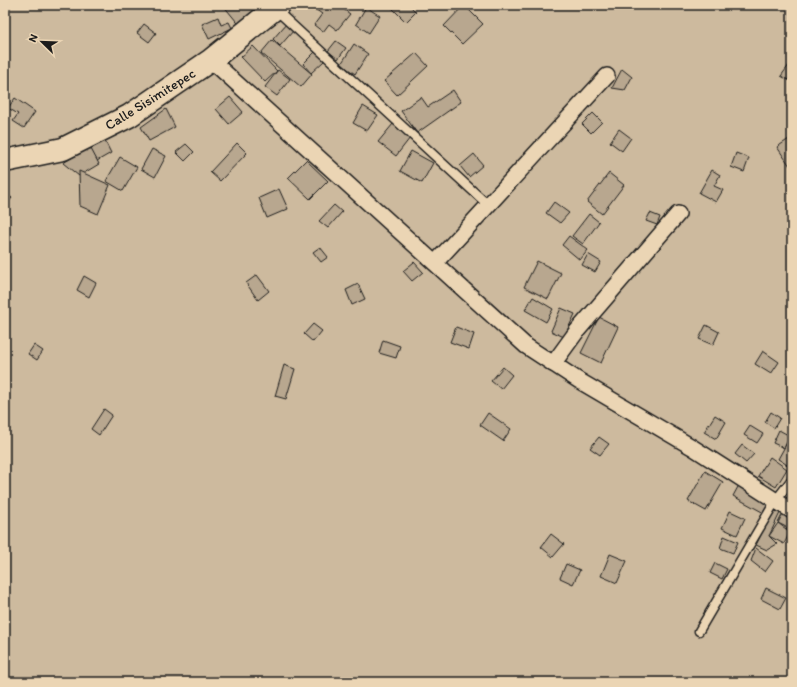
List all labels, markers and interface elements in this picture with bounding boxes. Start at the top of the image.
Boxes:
north arrow [22,22,62,62]
text: N [26,32,41,44]
street label: Calle Sisimitepec [102,65,199,134]

